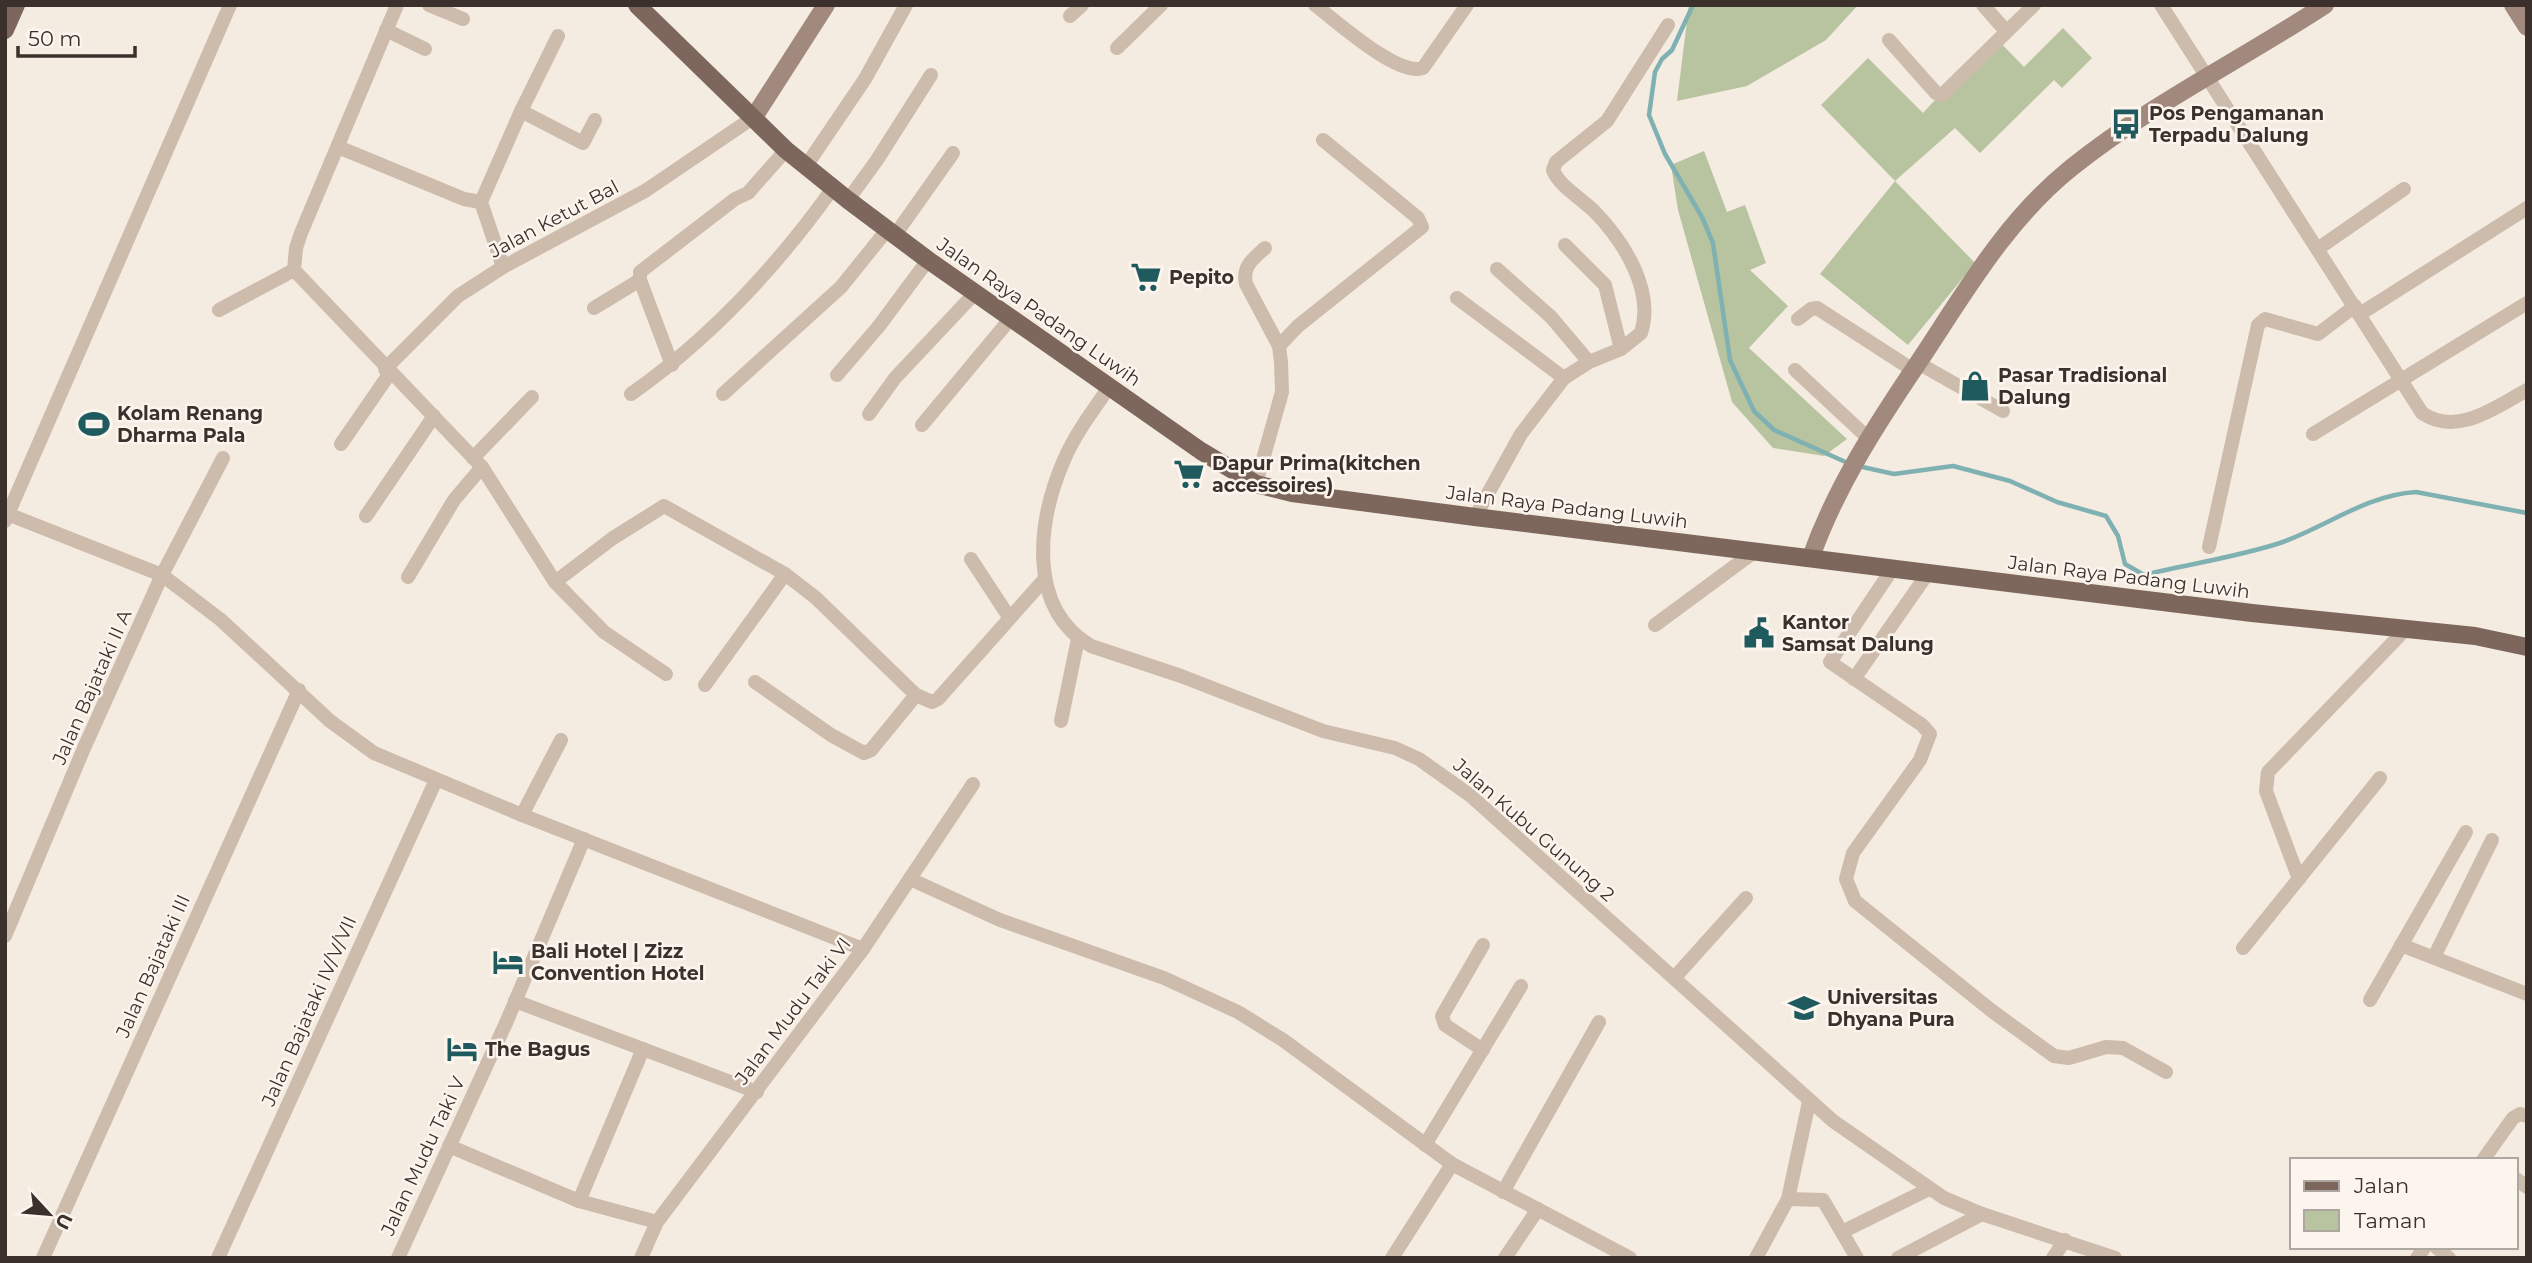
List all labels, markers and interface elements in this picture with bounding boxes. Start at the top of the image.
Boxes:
scale bar [18,14,135,58]
text: 50 m [28,26,82,51]
place label: Pos Pengamanan Terpadu Dalung [2149,102,2324,147]
bus stop icon: Pos Pengamanan Terpadu Dalung [2109,107,2143,141]
street label: Jalan Ketut Bal [484,175,623,263]
street label: Jalan Raya Padang Luwih [932,232,1145,391]
supermarket icon: Pepito [1129,260,1163,294]
place label: Pepito [1169,266,1234,289]
place label: Pasar Tradisional Dalung [1998,364,2167,409]
shop icon: Pasar Tradisional Dalung [1958,369,1992,403]
place label: Kolam Renang Dharma Pala [117,402,263,447]
sports icon: Kolam Renang Dharma Pala [77,407,111,441]
place label: Dapur Prima(kitchen accessoires) [1212,452,1421,497]
supermarket icon: Dapur Prima(kitchen accessoires) [1172,457,1206,491]
street label: Jalan Raya Padang Luwih [1444,481,1689,533]
street label: Jalan Raya Padang Luwih [2006,551,2251,603]
street label: Jalan Bajataki II A [47,606,137,769]
place label: Kantor Samsat Dalung [1782,611,1934,656]
public building icon: Kantor Samsat Dalung [1742,616,1776,650]
street label: Jalan Kubu Gunung 2 [1448,753,1619,906]
street label: Jalan Bajataki III [111,891,195,1042]
street label: Jalan Bajataki IV/V/VII [256,912,361,1111]
street label: Jalan Mudu Taki VI [730,933,856,1090]
place label: Bali Hotel | Zizz Convention Hotel [531,940,704,985]
hotel icon: Bali Hotel | Zizz Convention Hotel [491,945,525,979]
place label: Universitas Dhyana Pura [1827,986,1955,1031]
school or university icon: Universitas Dhyana Pura [1787,991,1821,1025]
hotel icon: The Bagus [445,1032,479,1066]
place label: The Bagus [485,1038,590,1061]
street label: Jalan Mudu Taki V [376,1072,470,1240]
legend [2290,1158,2518,1249]
text: Jalan [2353,1173,2409,1198]
north arrow [14,1179,84,1249]
text: Taman [2354,1208,2427,1233]
text: U [50,1209,77,1233]

